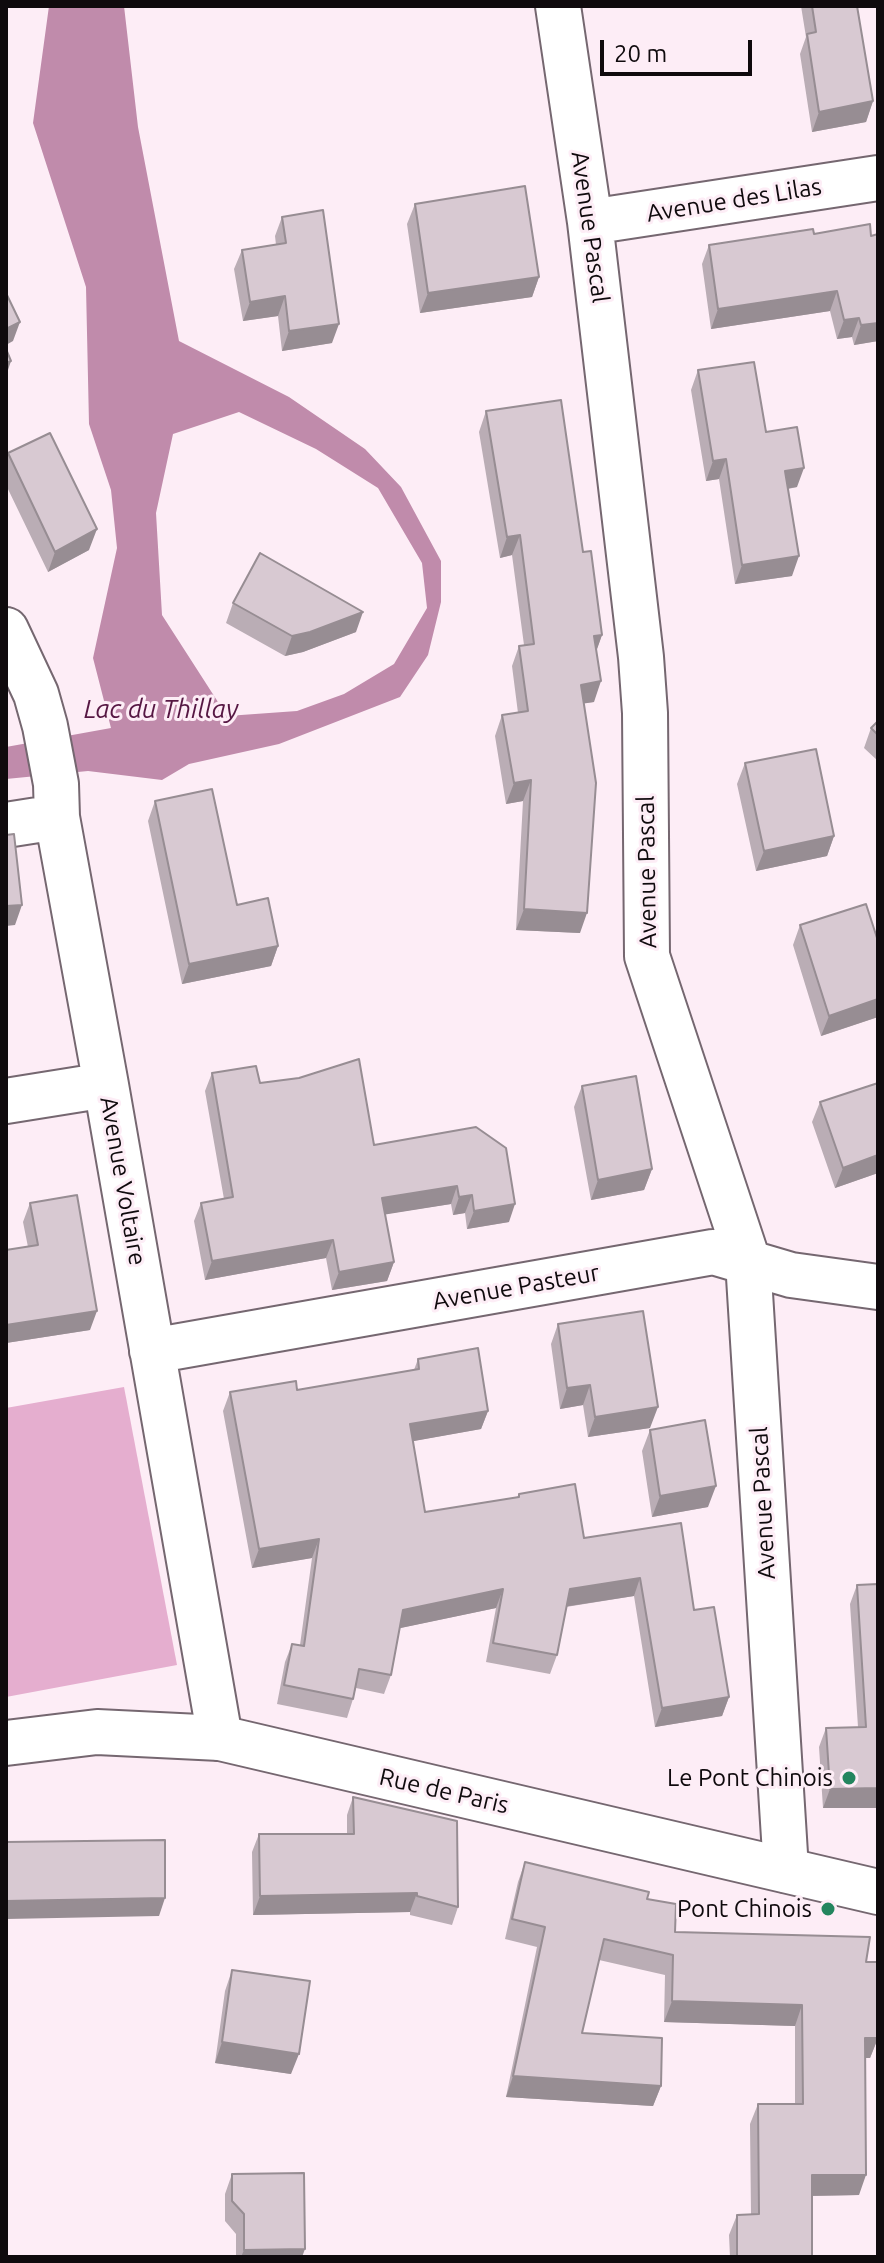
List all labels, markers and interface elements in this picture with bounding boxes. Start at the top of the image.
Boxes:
scale bar [604,24,756,74]
text: 20 m [614,40,667,67]
street label: Avenue Pascal [565,149,615,305]
street label: Avenue des Lilas [644,172,824,228]
water label: Lac du Thillay [84,693,238,725]
street label: Avenue Pascal [631,795,663,949]
street label: Avenue Voltaire [94,1094,152,1268]
street label: Avenue Pasteur [430,1258,602,1316]
street label: Avenue Pascal [745,1426,781,1580]
street label: Rue de Paris [376,1762,512,1820]
place label: Le Pont Chinois [667,1764,833,1792]
marker: Le Pont Chinois [840,1769,858,1787]
place label: Pont Chinois [677,1895,812,1923]
marker: Pont Chinois [819,1900,837,1918]

